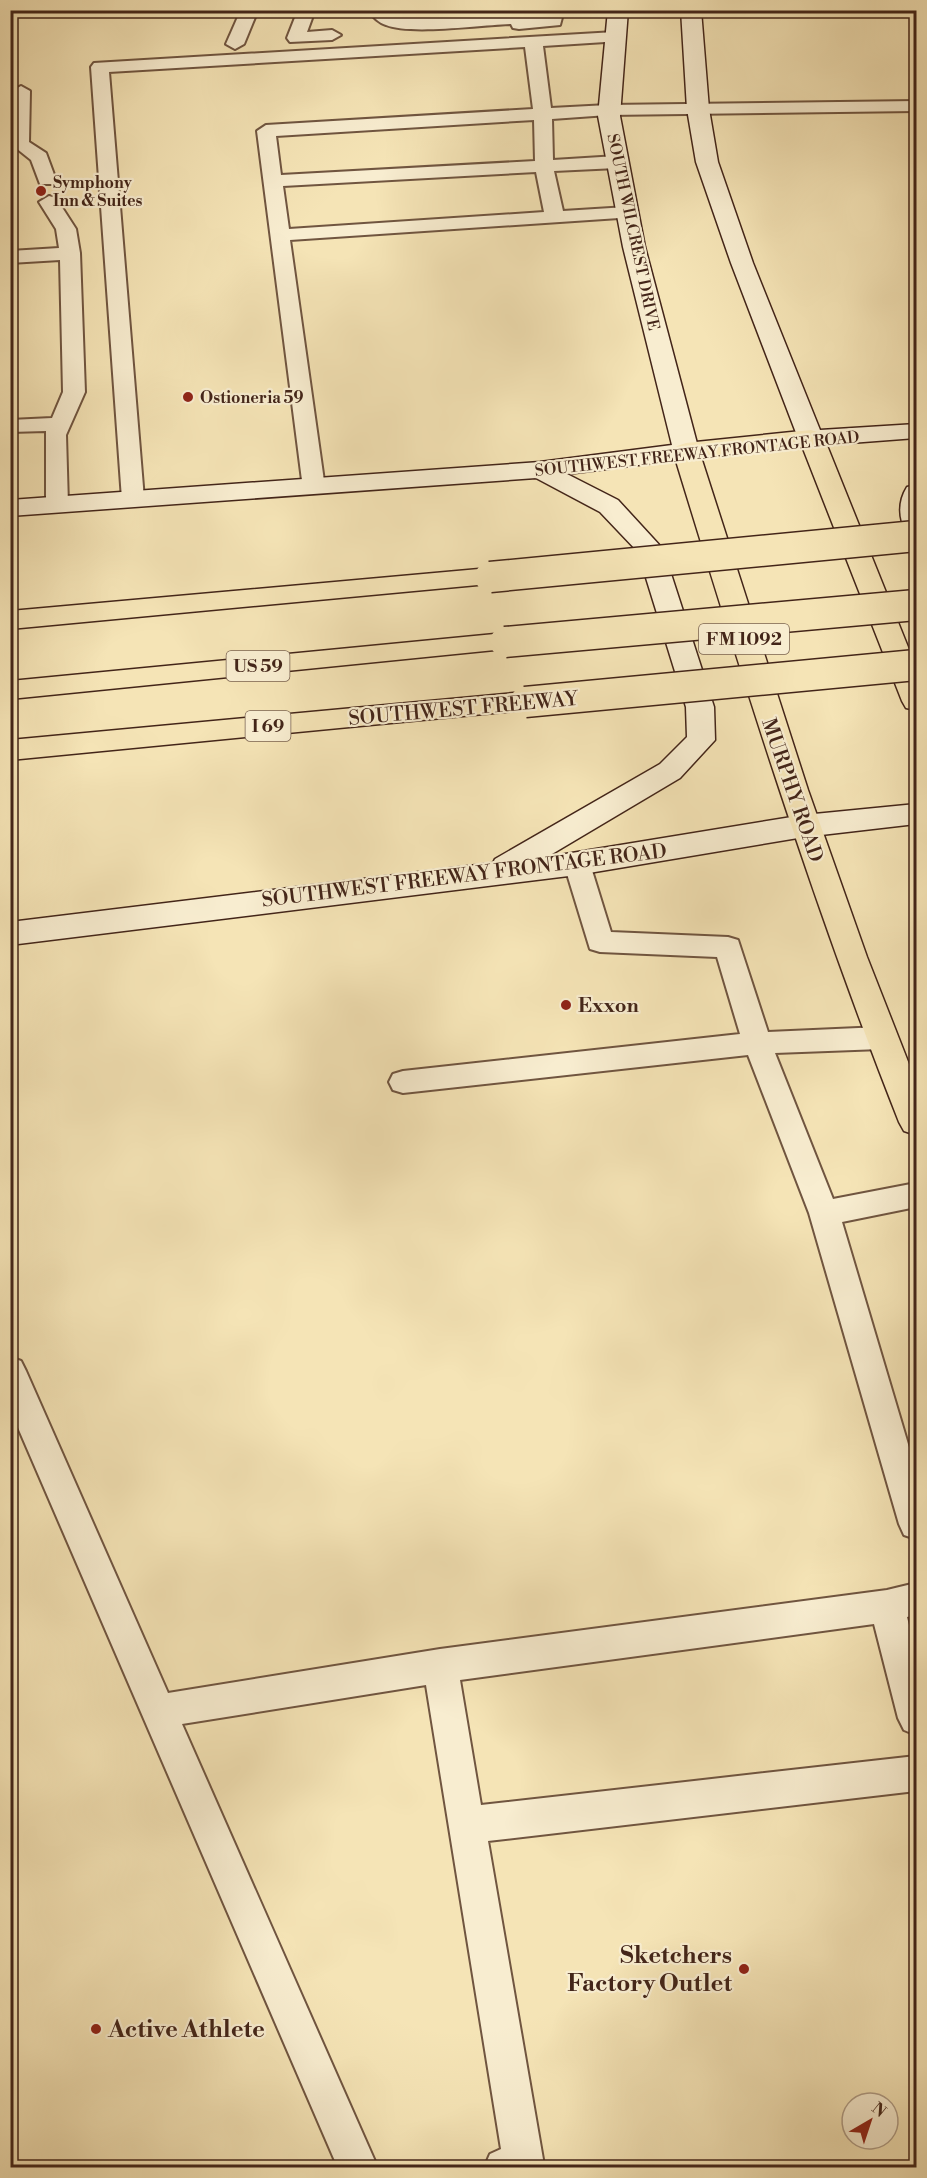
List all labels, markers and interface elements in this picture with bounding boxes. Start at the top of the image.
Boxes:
street label: SOUTH WILCREST DRIVE [602,132,664,332]
place label: Symphony Inn & Suites [53,173,143,211]
marker: Symphony Inn & Suites [34,184,48,198]
place label: Ostioneria 59 [200,388,304,408]
marker: Ostioneria 59 [181,390,195,404]
street label: SOUTHWEST FREEWAY FRONTAGE ROAD [534,427,860,481]
road number: FM 1092 [699,624,789,654]
road number: US 59 [226,651,290,681]
street label: SOUTHWEST FREEWAY [347,687,580,732]
road number: I 69 [246,711,290,741]
street label: MURPHY ROAD [755,715,828,866]
street label: SOUTHWEST FREEWAY FRONTAGE ROAD [260,839,668,914]
place label: Exxon [578,994,639,1019]
marker: Exxon [559,998,573,1012]
place label: Sketchers Factory Outlet [567,1941,732,1999]
marker: Sketchers Factory Outlet [737,1962,751,1976]
place label: Active Athlete [107,2015,265,2045]
marker: Active Athlete [89,2022,103,2036]
north arrow [840,2091,900,2151]
text: N [868,2098,890,2122]

